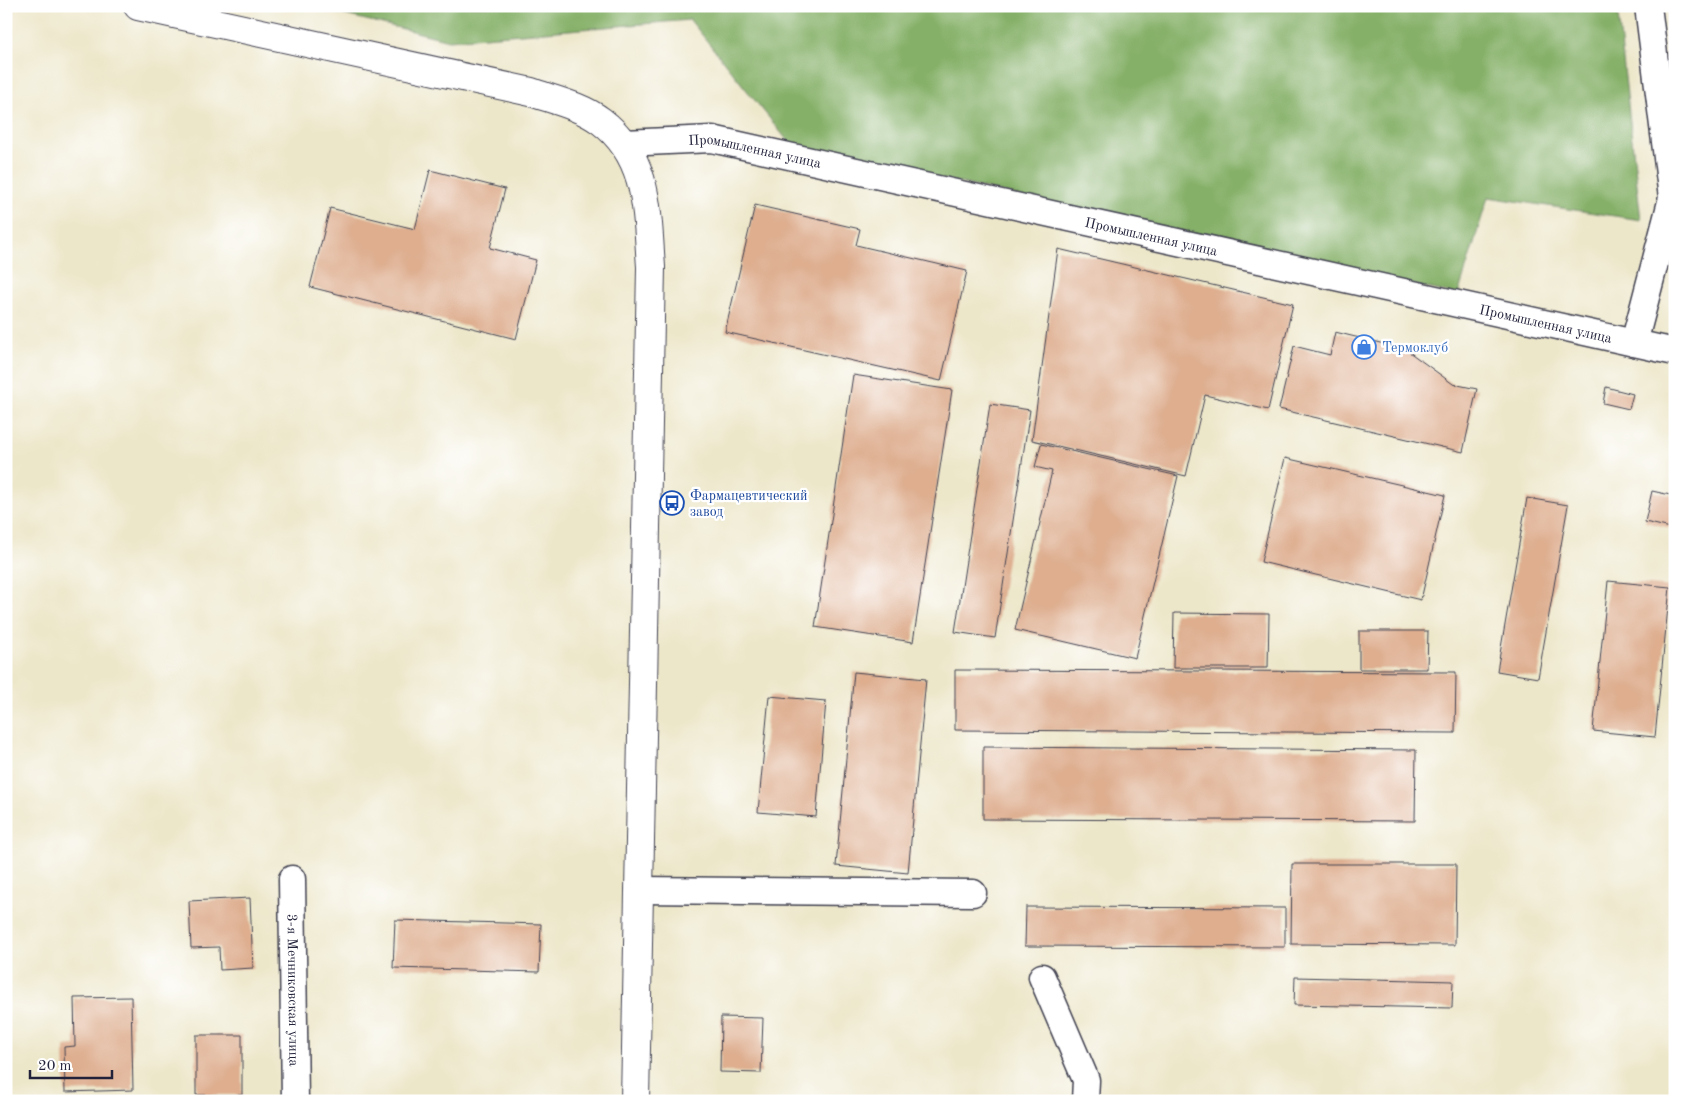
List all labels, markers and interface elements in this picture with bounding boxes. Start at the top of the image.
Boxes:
street label: Промышленная улица [688,133,822,171]
street label: Промышленная улица [1083,216,1219,259]
street label: Промышленная улица [1478,303,1613,346]
shop icon: Термоклуб [1351,334,1377,360]
place label: Термоклуб [1382,341,1448,355]
place label: Фармацевтический завод [690,489,808,519]
bus stop icon: Фармацевтический завод [659,490,685,516]
street label: 3-я Мечниковская улица [284,914,301,1067]
scale bar [30,1047,112,1079]
text: 20 m [38,1059,72,1074]

